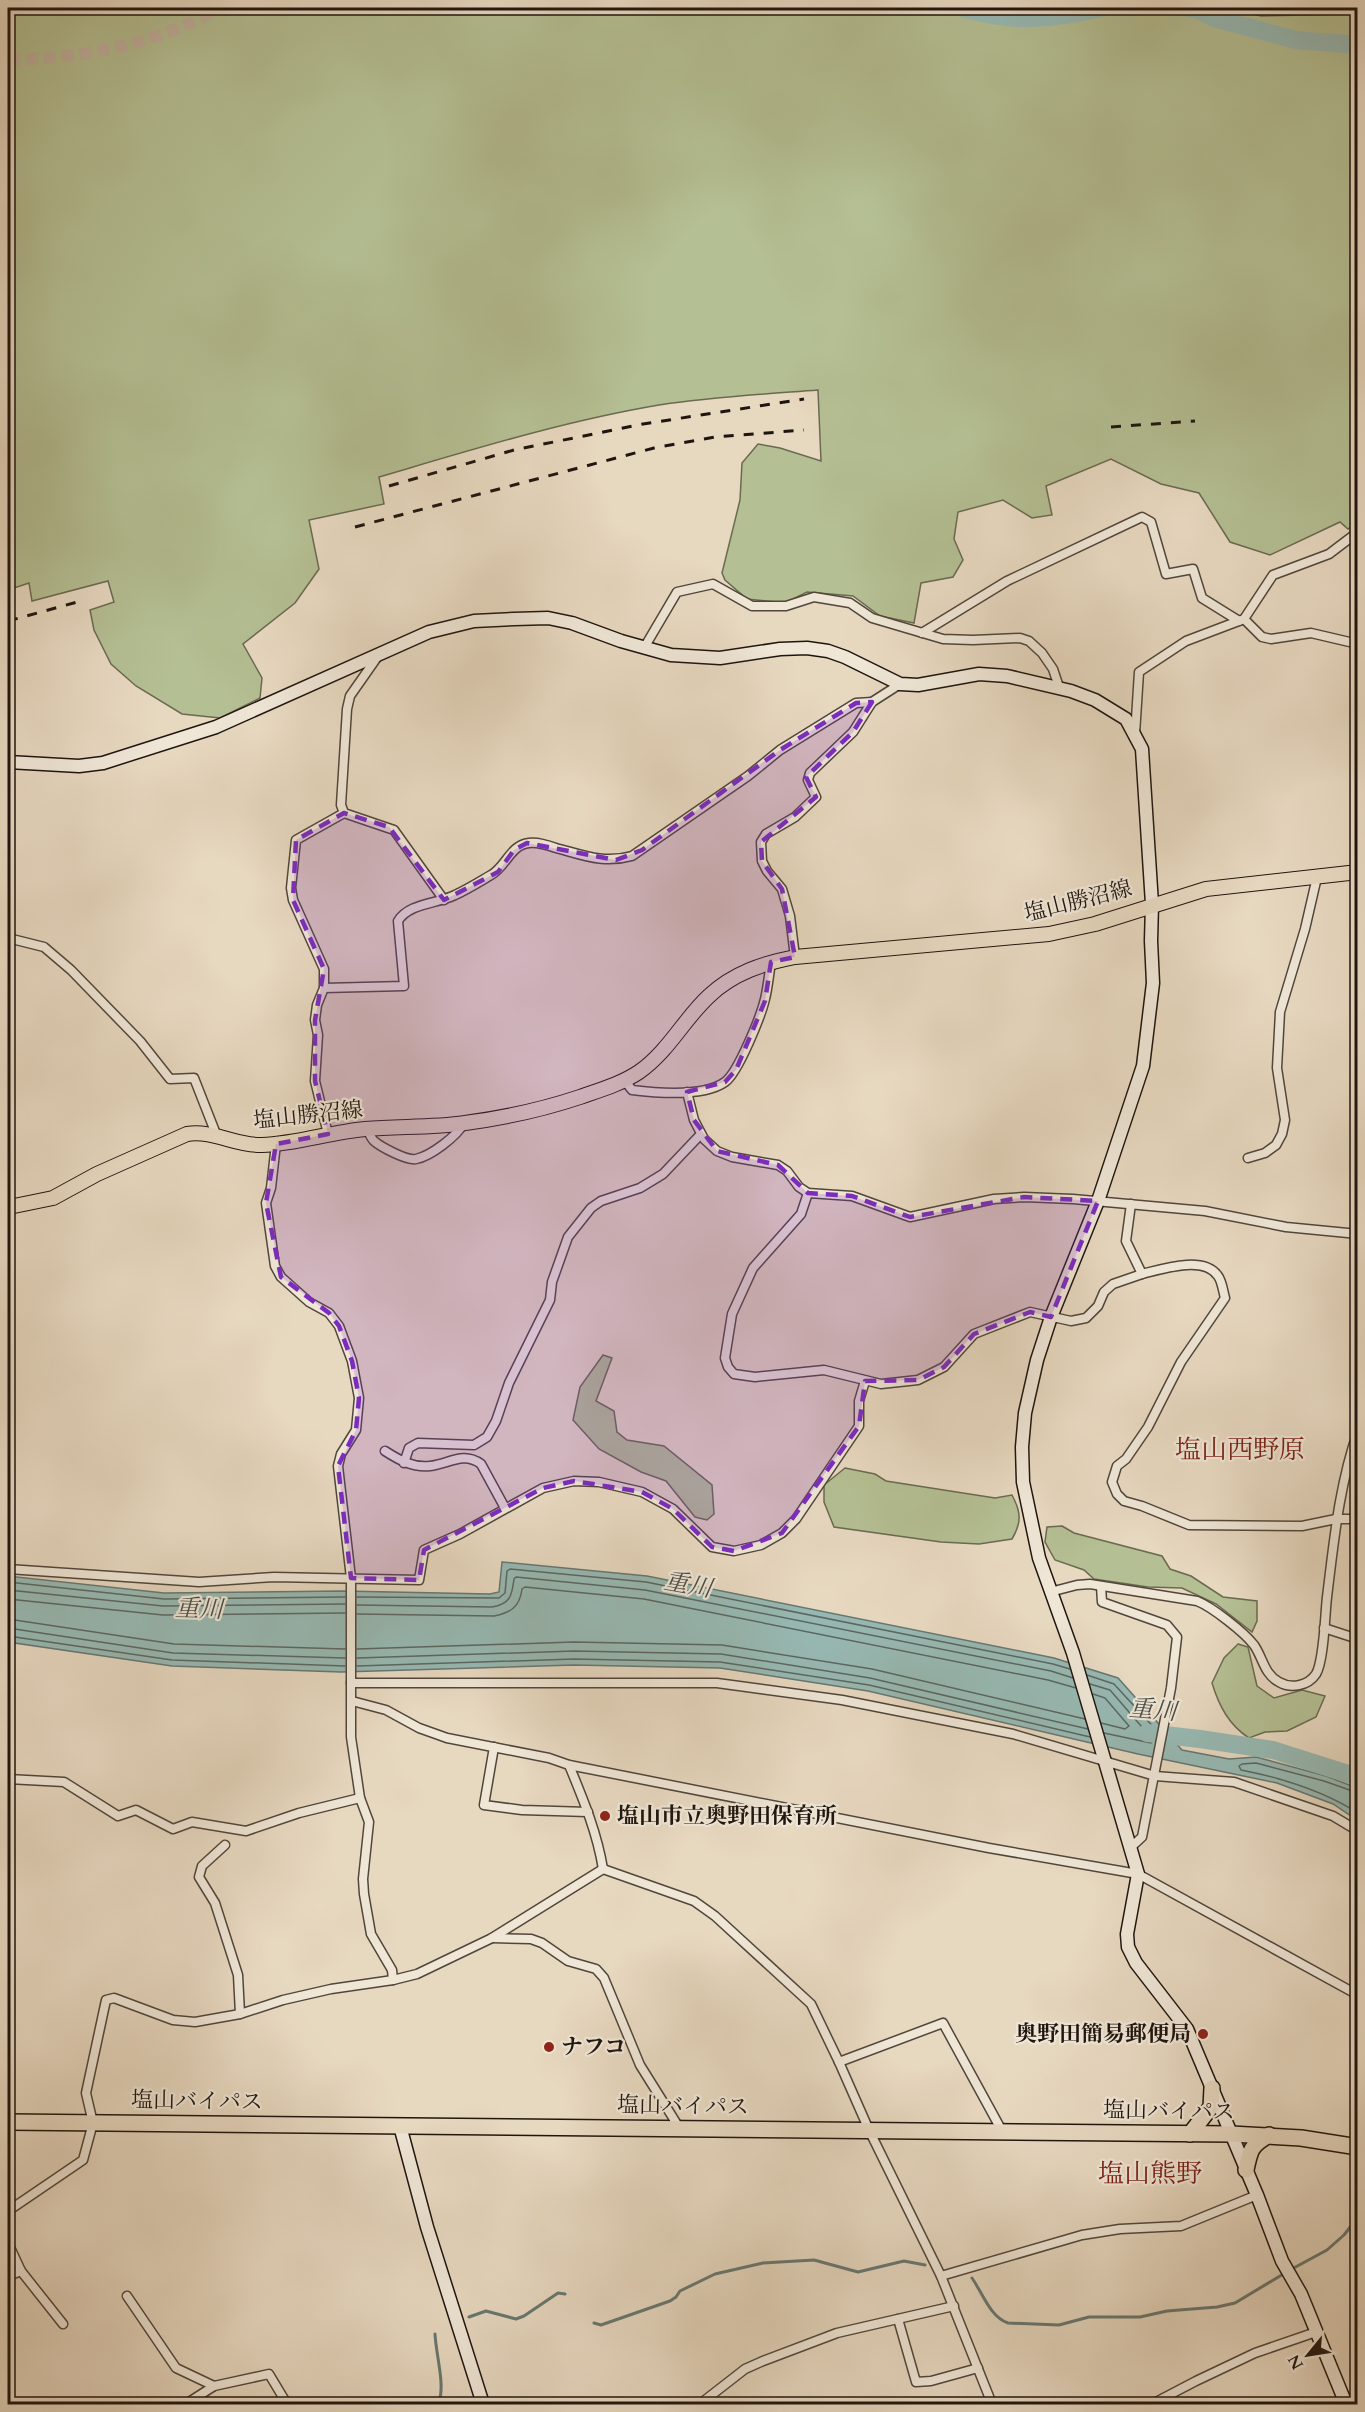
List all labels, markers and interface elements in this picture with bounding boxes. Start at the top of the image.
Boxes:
street label: 塩山勝沼線 [1021,873,1135,929]
street label: 塩山勝沼線 [252,1094,364,1136]
district label: 塩山西野原 [1175,1432,1305,1467]
water label: 重川 [661,1565,717,1606]
water label: 重川 [174,1592,227,1626]
water label: 重川 [1128,1691,1181,1729]
place label: 塩山市立奥野田保育所 [617,1801,837,1831]
marker: 塩山市立奥野田保育所 [598,1809,612,1823]
place label: 奥野田簡易郵便局 [1015,2019,1191,2049]
marker: 奥野田簡易郵便局 [1196,2027,1210,2041]
place label: ナフコ [561,2032,626,2062]
marker: ナフコ [542,2040,556,2054]
street label: 塩山バイパス [131,2085,263,2117]
street label: 塩山バイパス [617,2090,749,2122]
street label: 塩山バイパス [1103,2095,1235,2127]
district label: 塩山熊野 [1098,2156,1202,2191]
north arrow [1278,2325,1338,2385]
text: N [1283,2350,1309,2374]

